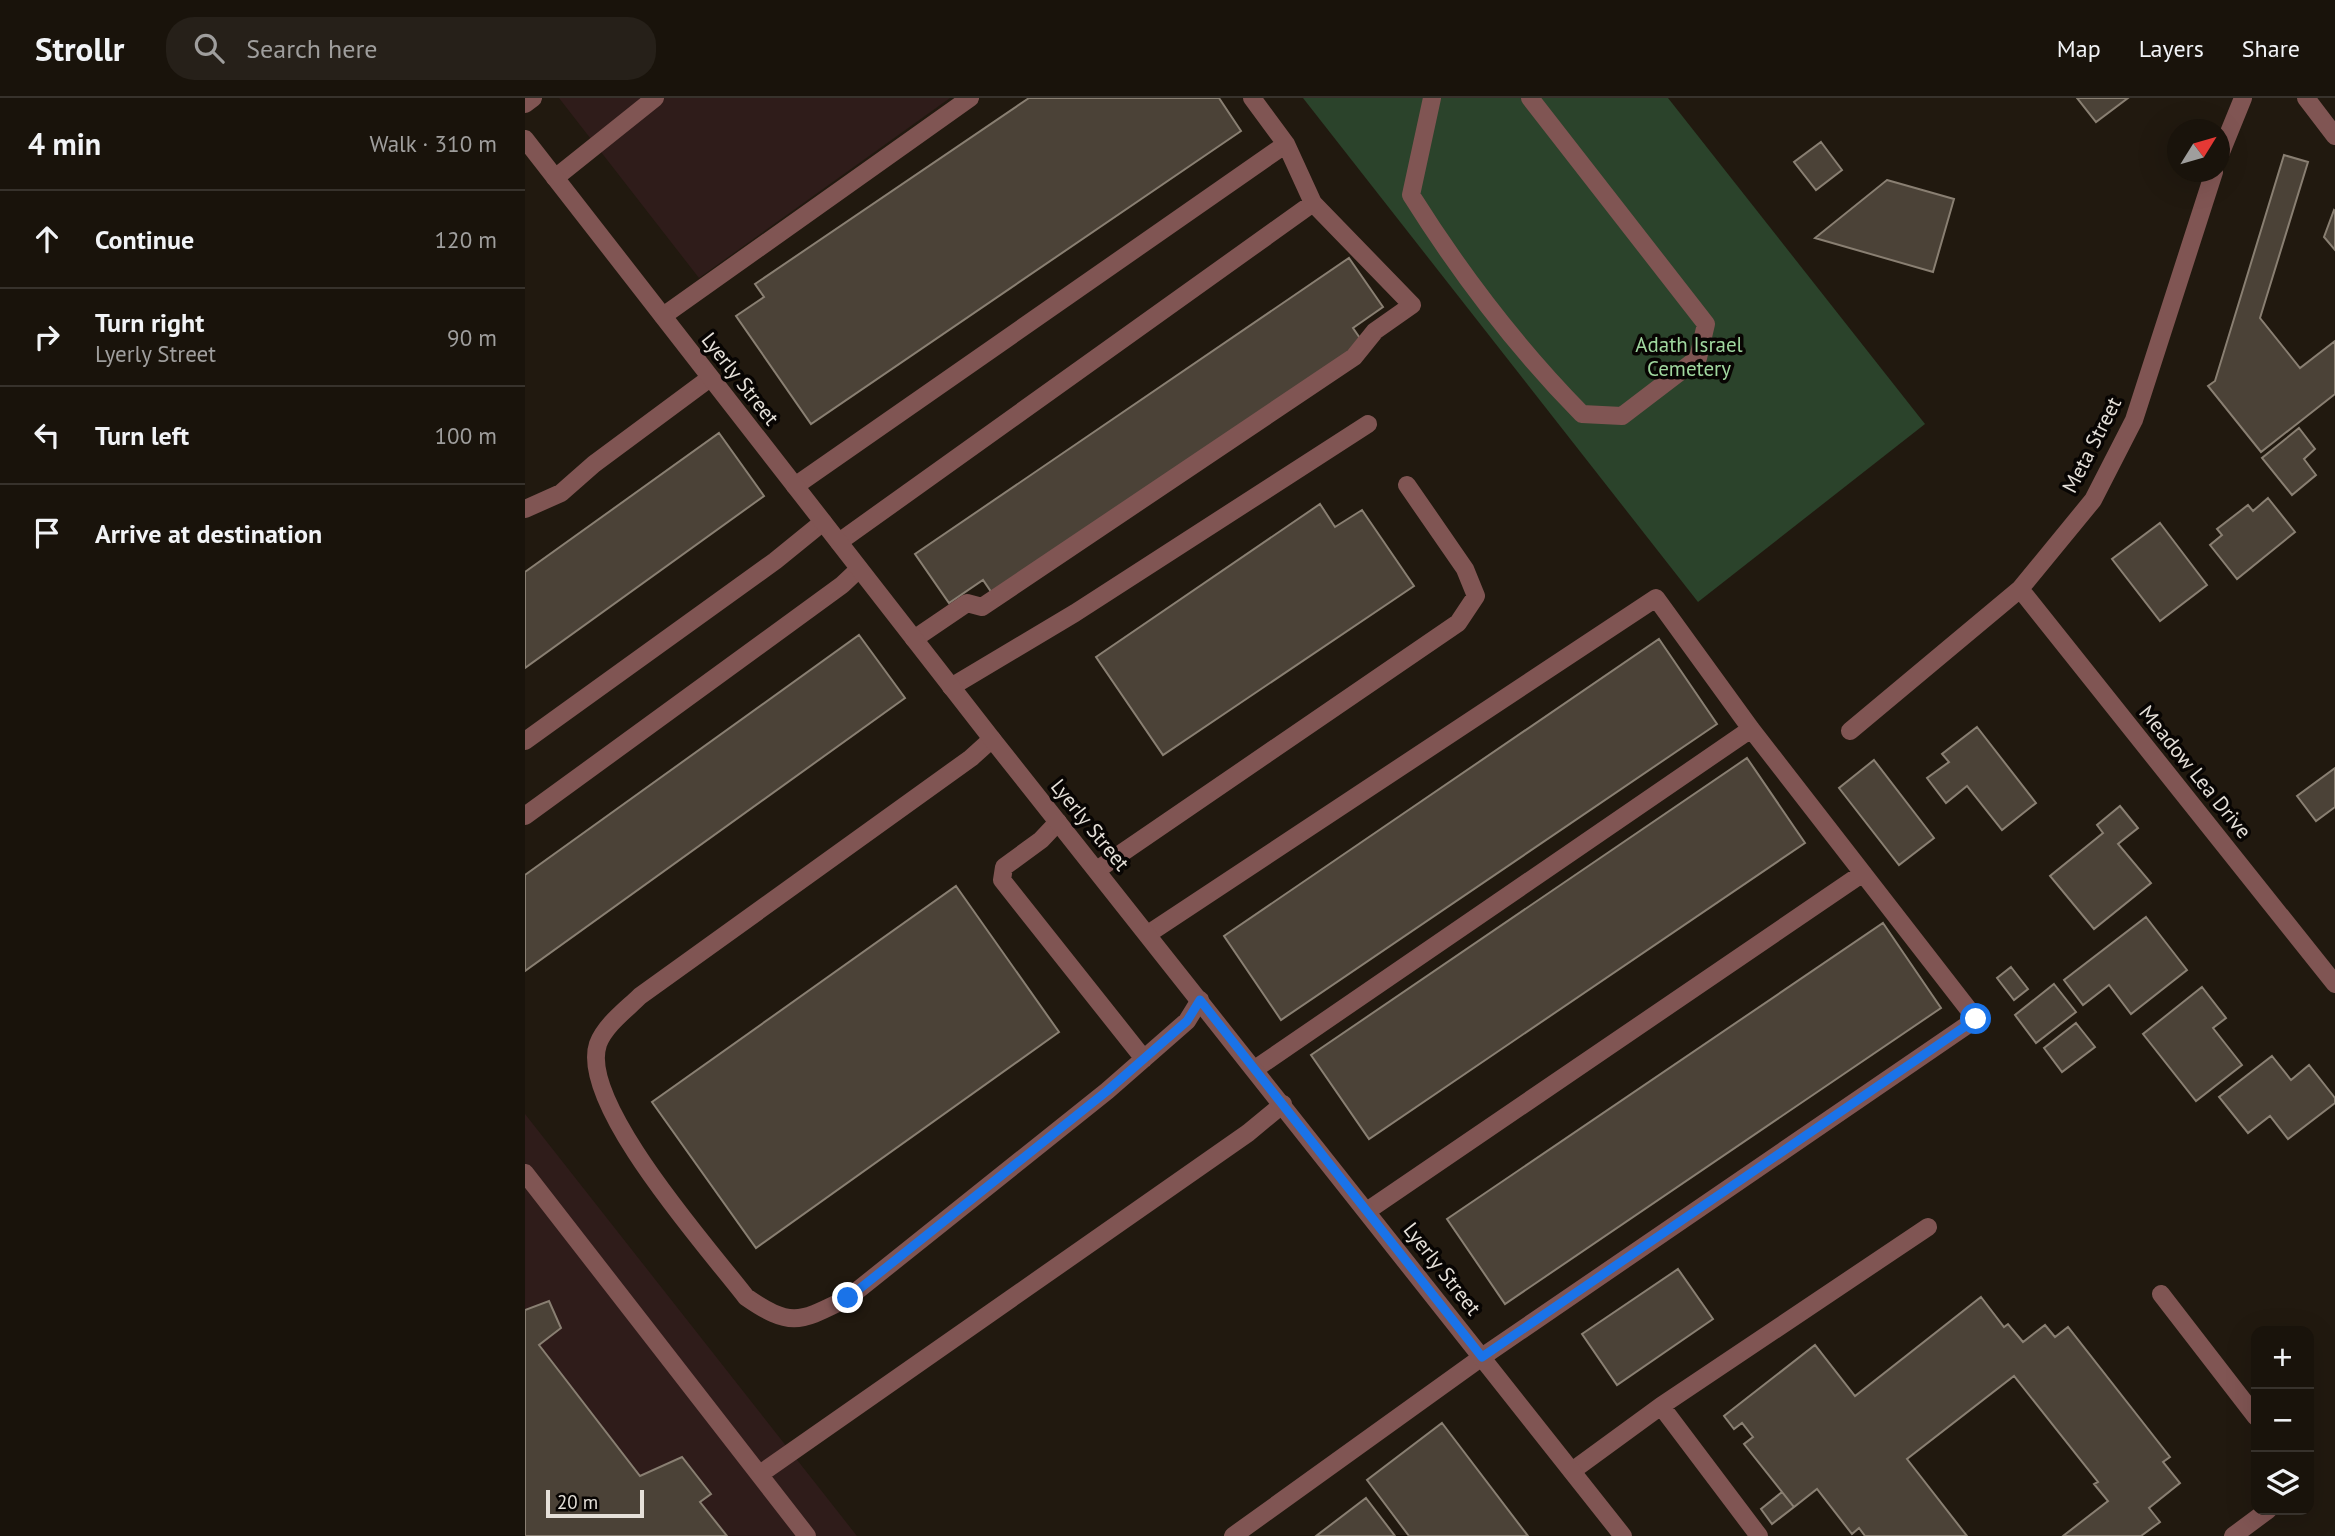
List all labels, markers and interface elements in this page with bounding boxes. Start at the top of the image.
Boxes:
search box [166,17,656,80]
text: Strollr [35,27,124,70]
icon: search [190,29,228,67]
text: Search here [246,32,377,65]
text: Map [2057,33,2101,64]
text: Layers [2139,33,2204,64]
text: Share [2242,33,2300,64]
north arrow [2167,119,2230,182]
text: 4 min [28,124,101,163]
text: Walk · 310 m [370,129,497,158]
icon: ahead [28,220,66,258]
text: Continue [95,223,194,256]
text: 120 m [435,225,497,254]
text: Turn right [95,306,204,339]
icon: right [28,318,66,356]
text: 90 m [447,323,497,352]
street label: Lyerly Street [696,327,785,431]
park label: Adath Israel Cemetery [1635,331,1743,382]
text: Lyerly Street [95,339,216,368]
street label: Meta Street [2056,392,2127,497]
icon: left [28,416,66,454]
text: Turn left [95,419,189,452]
text: 100 m [435,421,497,450]
icon: arrive [28,514,66,552]
text: Arrive at destination [95,517,322,550]
street label: Meadow Lea Drive [2133,699,2257,844]
street label: Lyerly Street [1045,773,1136,876]
route start [1960,1003,1991,1034]
street label: Lyerly Street [1398,1217,1487,1321]
route end [832,1282,863,1313]
map controls [2251,1326,2314,1515]
button: + [2251,1326,2314,1389]
button: − [2251,1389,2314,1452]
button: layers [2251,1452,2314,1515]
scale bar [546,1487,644,1519]
text: 20 m [557,1490,598,1514]

